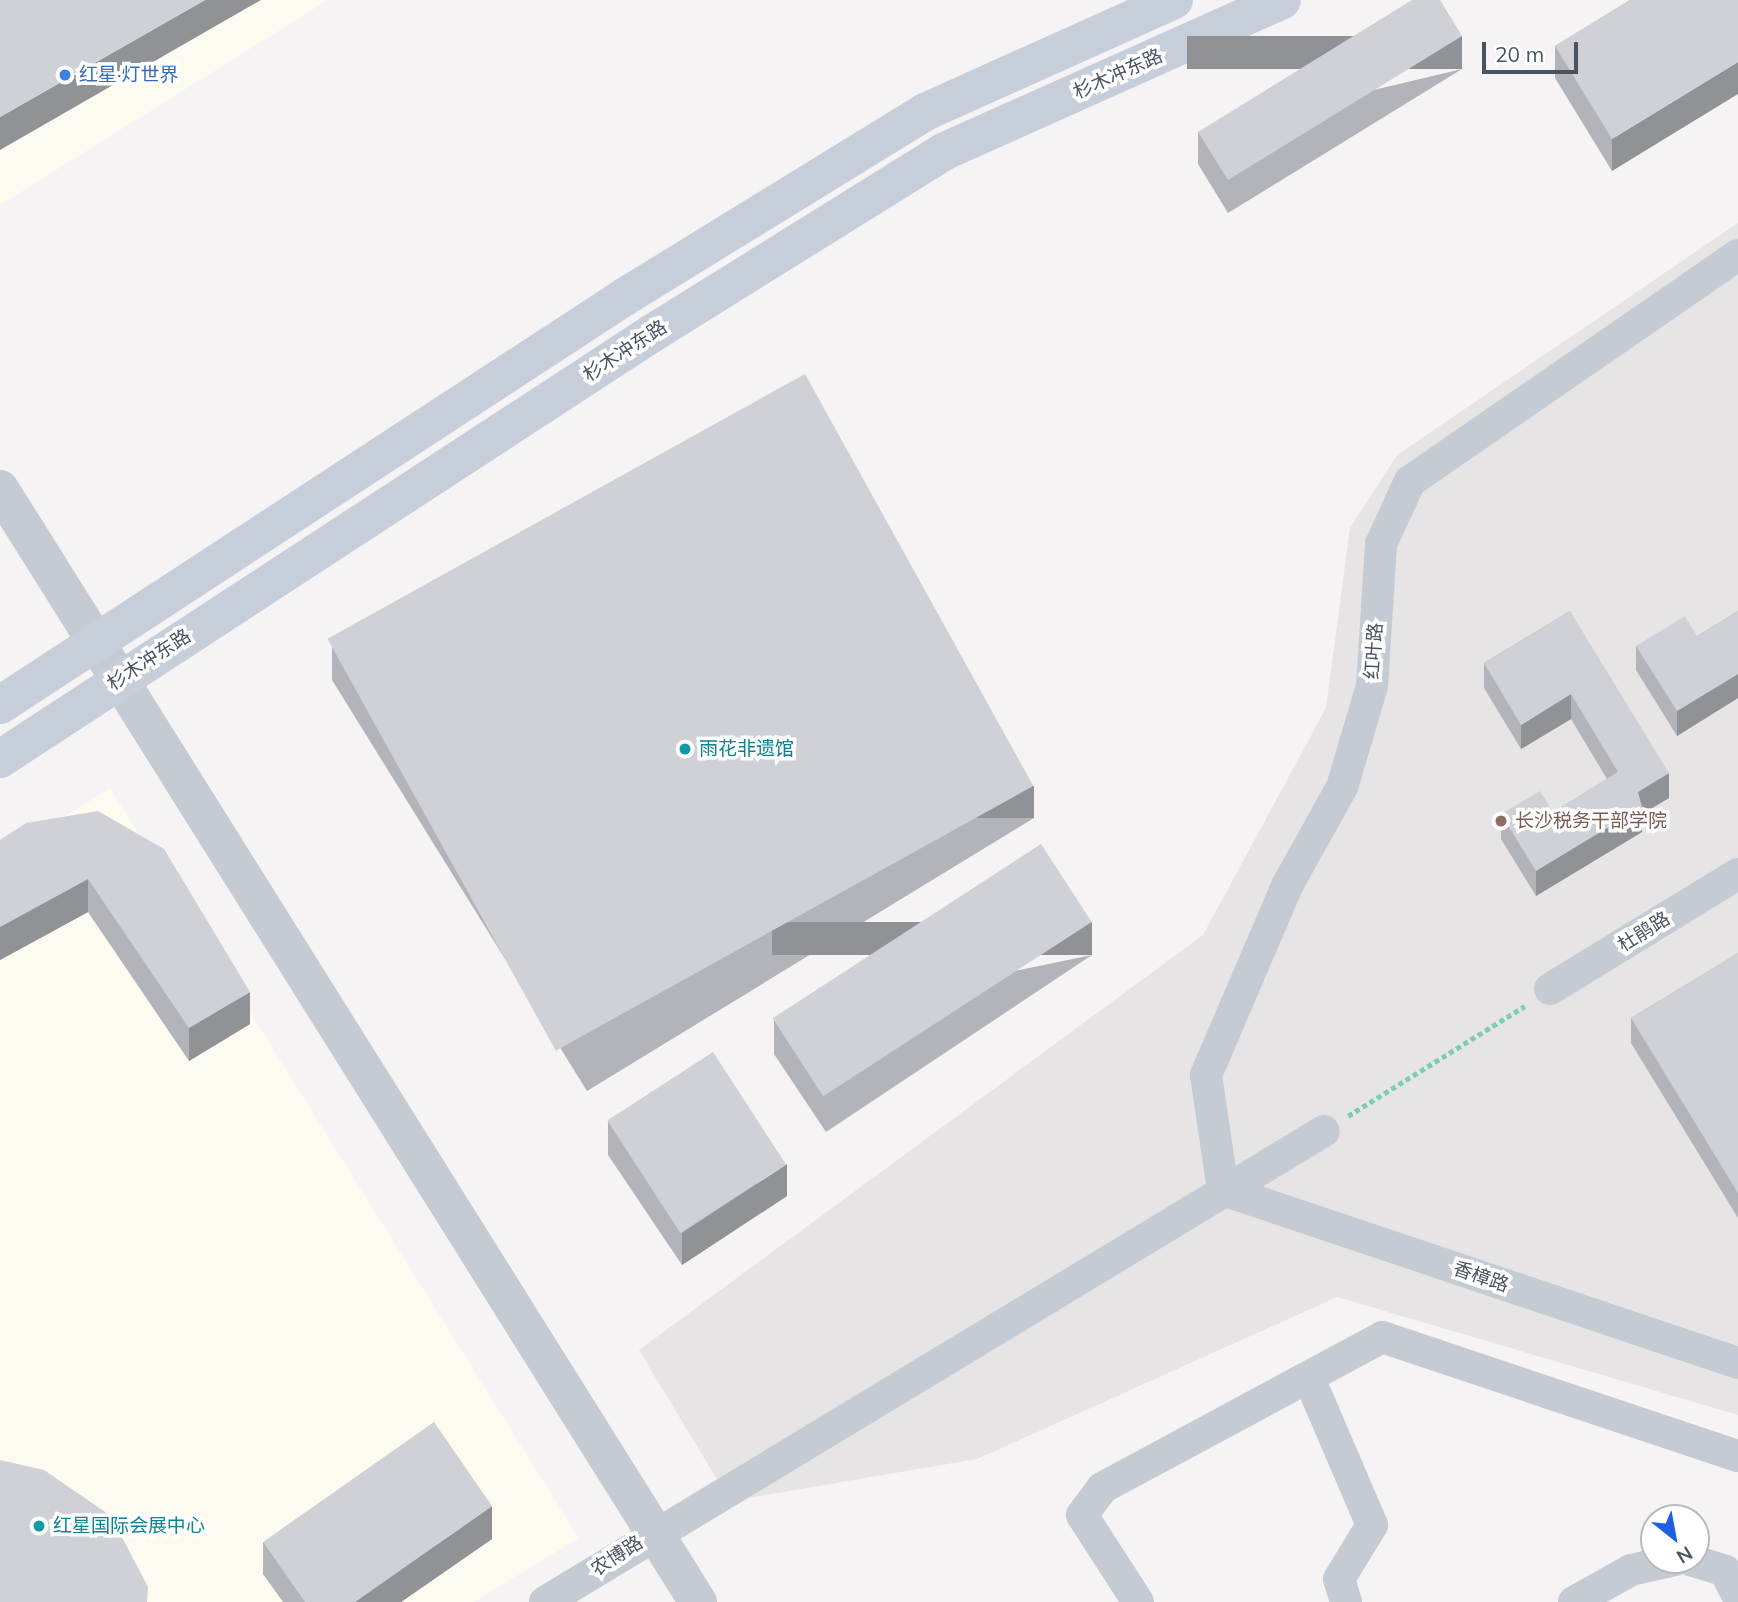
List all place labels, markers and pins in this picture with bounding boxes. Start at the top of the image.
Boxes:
place label: 红星·灯世界 [79,64,178,86]
marker: 红星·灯世界 [57,67,73,83]
place label: 雨花非遗馆 [699,738,794,760]
marker: 雨花非遗馆 [677,741,693,757]
place label: 长沙税务干部学院 [1515,810,1667,832]
marker: 长沙税务干部学院 [1493,813,1509,829]
place label: 红星国际会展中心 [53,1515,205,1537]
marker: 红星国际会展中心 [31,1518,47,1534]

